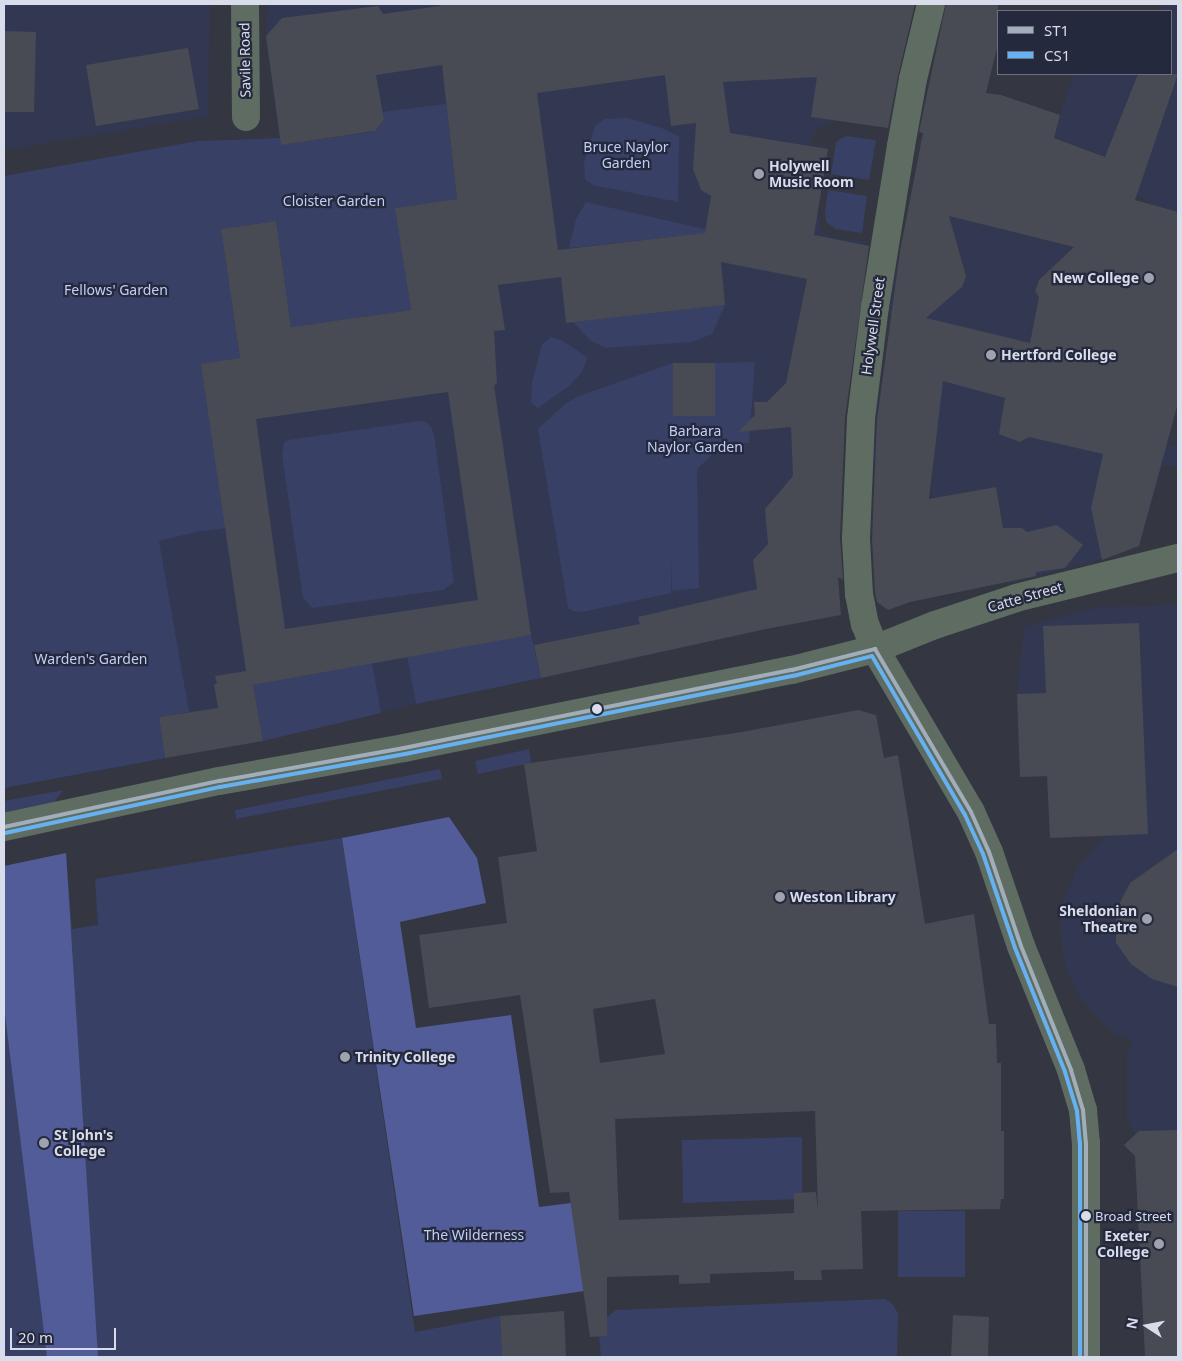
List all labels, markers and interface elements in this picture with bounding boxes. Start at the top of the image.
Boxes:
legend [997,10,1172,75]
text: ST1 [1044,20,1069,40]
street label: Savile Road [236,22,254,98]
text: CS1 [1044,45,1070,65]
park label: Bruce Naylor Garden [583,139,669,172]
place label: Holywell Music Room [769,158,854,190]
marker: Holywell Music Room [753,168,765,180]
park label: Cloister Garden [283,193,385,209]
place label: New College [1052,270,1139,286]
marker: New College [1143,272,1155,284]
street label: Holywell Street [858,276,888,376]
park label: Fellows' Garden [64,282,168,298]
place label: Hertford College [1001,347,1117,363]
marker: Hertford College [985,349,997,361]
park label: Barbara Naylor Garden [647,423,743,456]
street label: Catte Street [985,578,1065,616]
park label: Warden's Garden [35,651,147,667]
unlabelled marker [592,704,602,714]
place label: Weston Library [790,889,896,905]
marker: Weston Library [774,891,786,903]
place label: Sheldonian Theatre [1059,903,1137,936]
marker: Sheldonian Theatre [1141,913,1153,925]
place label: Trinity College [355,1049,455,1065]
marker: Trinity College [339,1051,351,1063]
place label: St John's College [54,1127,113,1160]
marker: St John's College [38,1137,50,1149]
place label: Broad Street [1095,1208,1171,1224]
marker: Broad Street [1081,1211,1091,1221]
park label: The Wilderness [424,1227,524,1243]
place label: Exeter College [1097,1228,1149,1260]
marker: Exeter College [1153,1238,1165,1250]
north arrow [1122,1301,1172,1351]
text: N [1121,1316,1142,1330]
scale bar [12,1318,119,1350]
text: 20 m [18,1327,53,1347]

